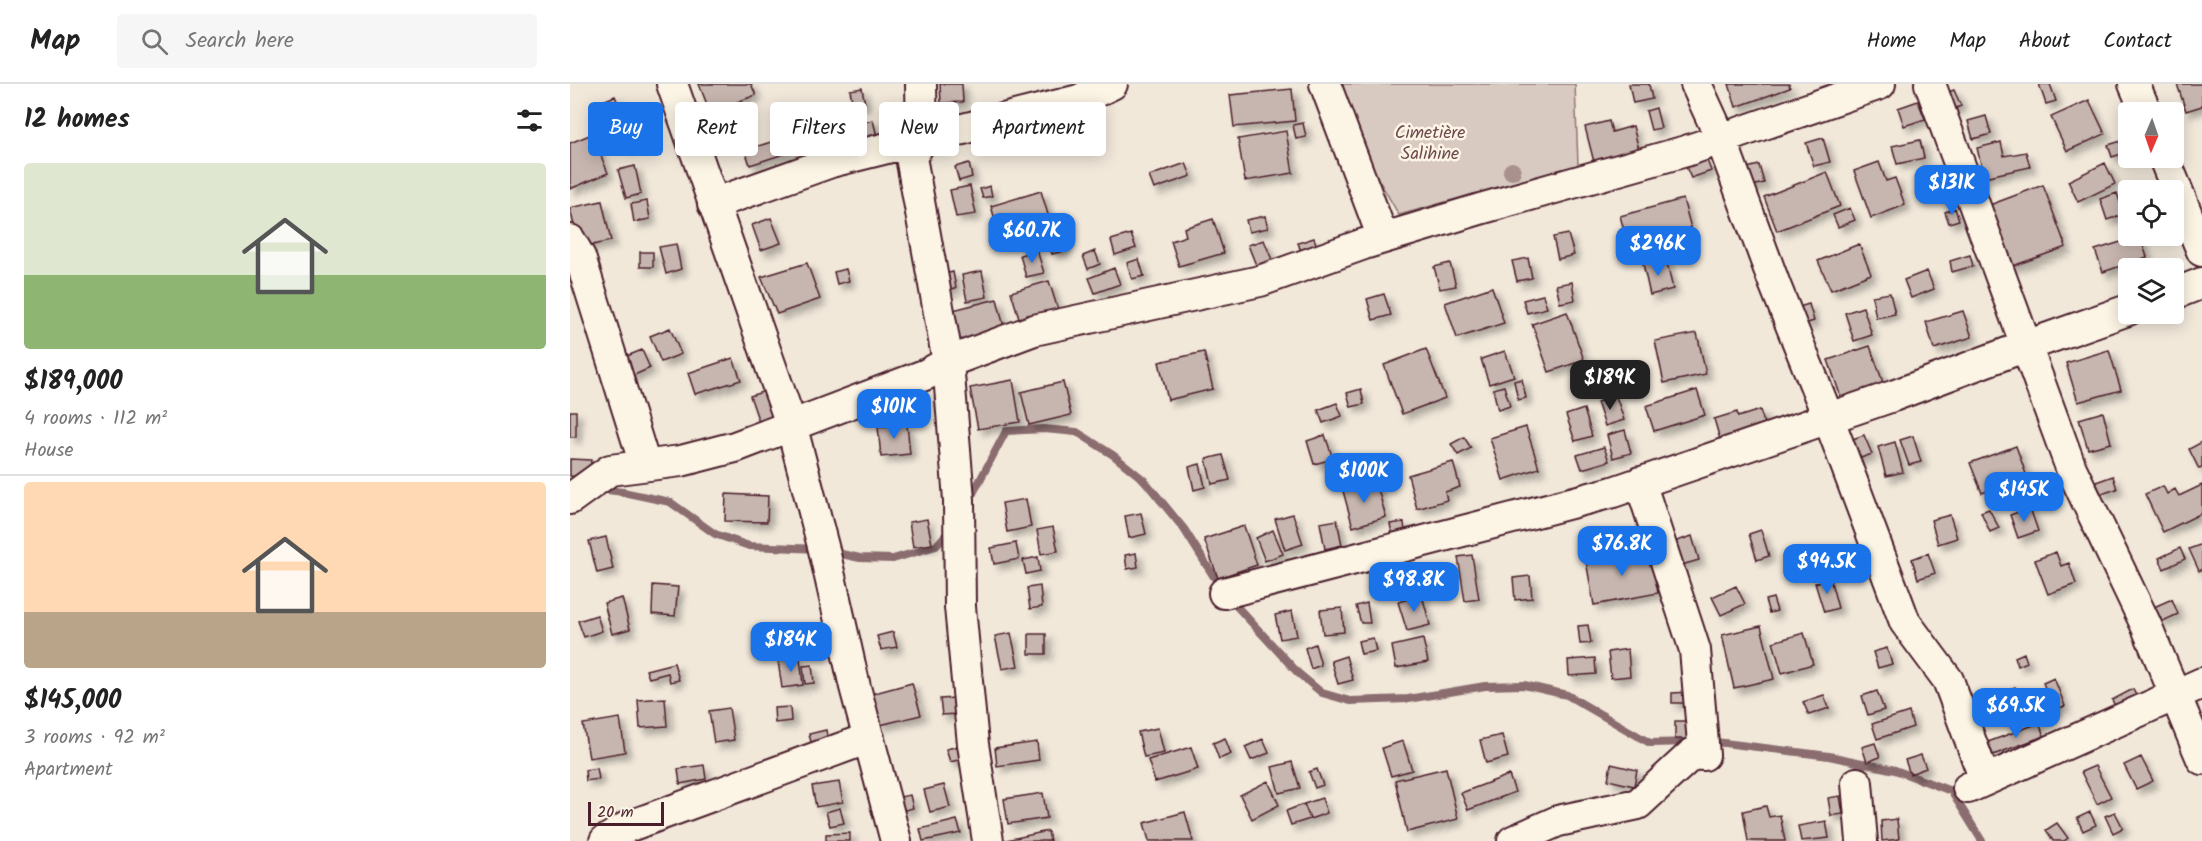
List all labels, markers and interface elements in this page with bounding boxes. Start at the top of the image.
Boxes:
search box [117,14,537,68]
text: Map [30,19,81,64]
text: Search here [186,24,294,59]
icon: search [138,25,171,58]
text: Home [1867,25,1916,58]
text: Map [1949,25,1986,58]
text: About [2019,25,2070,58]
text: Contact [2103,25,2172,58]
text: 12 homes [24,99,130,141]
chip: Buy [588,102,663,156]
chip: Rent [675,102,758,156]
chip: Filters [770,102,867,156]
chip: New [879,102,959,156]
chip: Apartment [971,102,1106,156]
north arrow [2118,102,2184,168]
map controls [2118,102,2184,324]
icon: filters [513,104,546,137]
park label: Cimetière Salihine [1395,119,1465,169]
pin: $131K [1910,165,1994,216]
text: $131K [1929,168,1975,200]
button: locate [2118,180,2184,246]
icon: home [231,202,339,310]
pin: $60.7K [983,213,1081,264]
text: $60.7K [1002,216,1062,248]
pin: $296K [1616,226,1700,277]
text: $296K [1630,229,1686,261]
button: layers [2118,258,2184,324]
pin: $189K [1568,360,1652,411]
text: $189,000 [24,361,123,403]
text: $189K [1584,363,1636,395]
pin: $101K [852,389,936,440]
text: $101K [871,392,917,424]
text: 4 rooms · 112 m² [24,403,167,435]
text: House [24,435,74,467]
pin: $100K [1322,453,1406,504]
text: $100K [1339,456,1389,488]
pin: $145K [1982,472,2066,523]
text: $145K [1999,475,2049,507]
icon: home [231,521,339,629]
pin: $76.8K [1573,526,1671,577]
text: $76.8K [1592,529,1652,561]
pin: $94.5K [1778,544,1876,595]
text: $94.5K [1797,547,1857,579]
pin: $98.8K [1365,562,1463,613]
text: $98.8K [1383,565,1445,597]
pin: $184K [749,622,833,673]
text: $184K [765,625,817,657]
text: $145,000 [24,680,121,722]
pin: $69.5K [1967,688,2065,739]
text: $69.5K [1986,691,2046,723]
text: 3 rooms · 92 m² [24,722,165,754]
text: Apartment [24,754,113,786]
scale bar [588,799,664,826]
text: 20 m [597,800,633,825]

